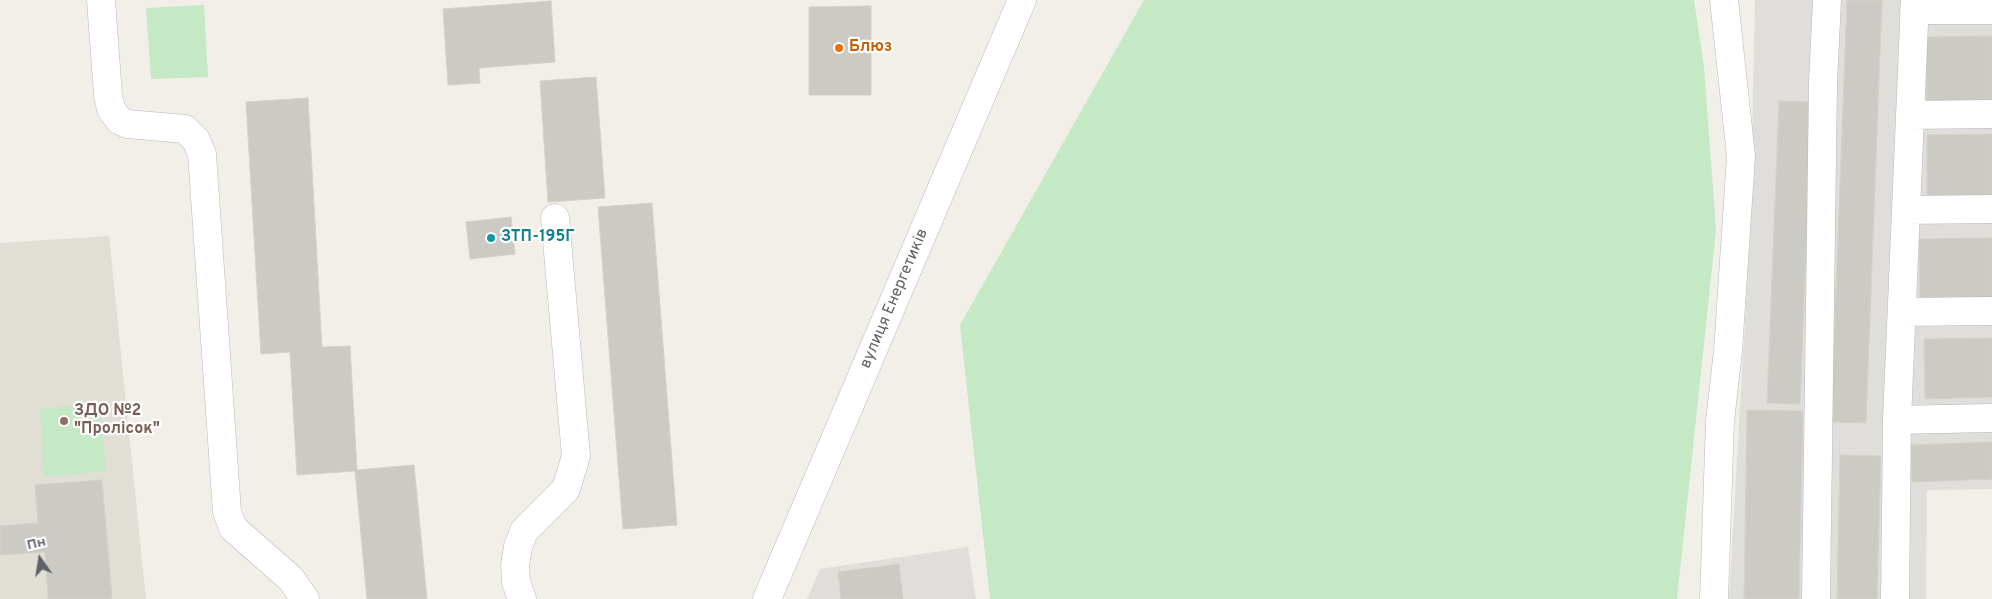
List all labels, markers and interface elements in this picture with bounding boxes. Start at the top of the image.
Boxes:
place label: Блюз [849,38,892,58]
marker: Блюз [833,42,845,54]
street label: вулиця Енергетиків [857,226,933,372]
place label: ЗТП-195Г [501,228,575,248]
marker: ЗТП-195Г [485,232,497,244]
place label: ЗДО №2 "Пролісок" [74,402,160,440]
marker: ЗДО №2 "Пролісок" [58,415,70,427]
text: Пн [25,533,48,554]
north arrow [15,534,65,584]

